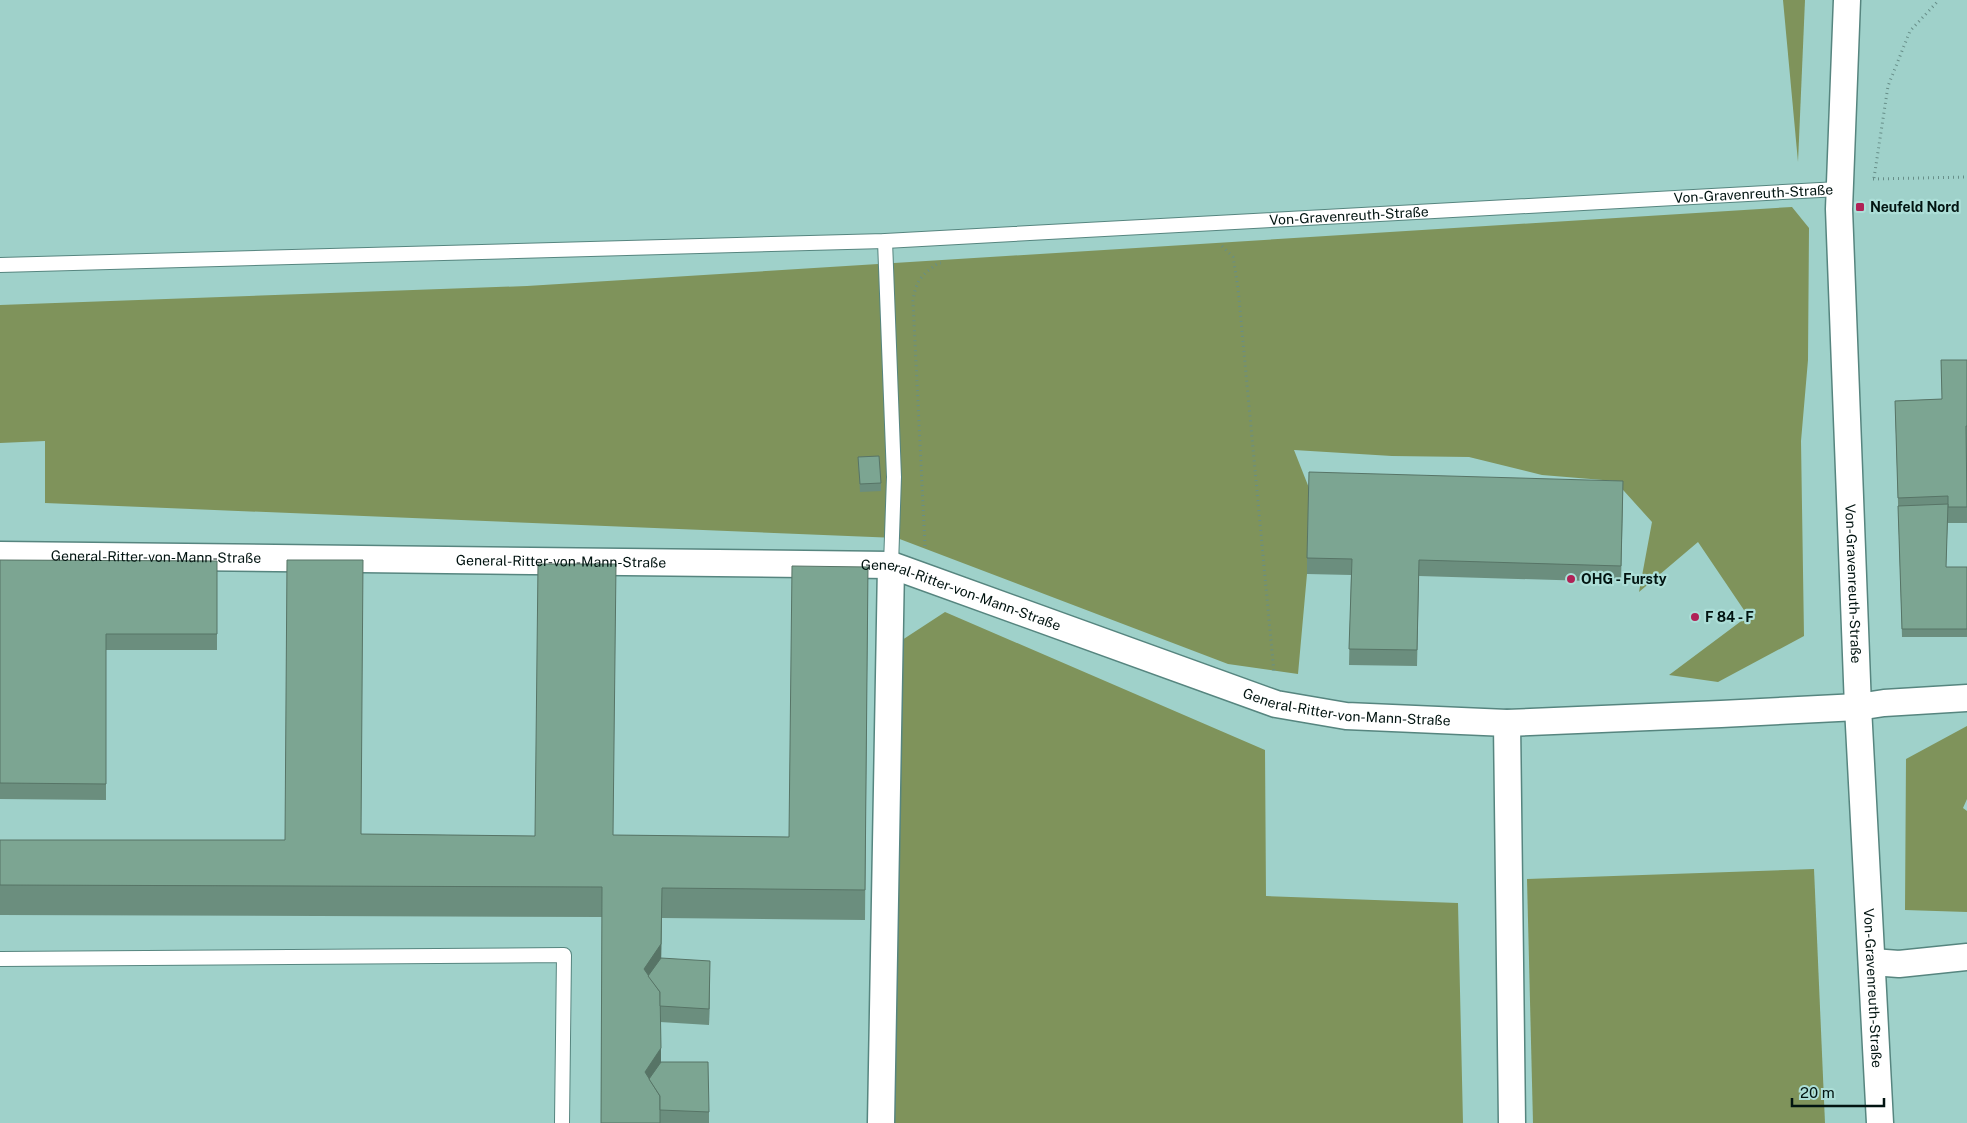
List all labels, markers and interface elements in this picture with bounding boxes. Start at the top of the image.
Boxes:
street label: Von-Gravenreuth-Straße [1673,181,1834,206]
place label: Neufeld Nord [1870,199,1960,215]
marker: Neufeld Nord [1854,201,1866,213]
street label: Von-Gravenreuth-Straße [1269,203,1429,228]
street label: Von-Gravenreuth-Straße [1842,503,1864,664]
street label: General-Ritter-von-Mann-Straße [51,548,261,566]
street label: General-Ritter-von-Mann-Straße [456,552,666,570]
street label: General-Ritter-von-Mann-Straße [861,557,1063,634]
place label: OHG - Fursty [1581,571,1667,587]
marker: OHG - Fursty [1565,573,1577,585]
place label: F 84 - F [1705,609,1754,625]
marker: F 84 - F [1689,611,1701,623]
street label: General-Ritter-von-Mann-Straße [1241,685,1451,729]
street label: Von-Gravenreuth-Straße [1861,908,1885,1068]
scale bar [1792,1076,1884,1108]
text: 20 m [1800,1084,1835,1101]

